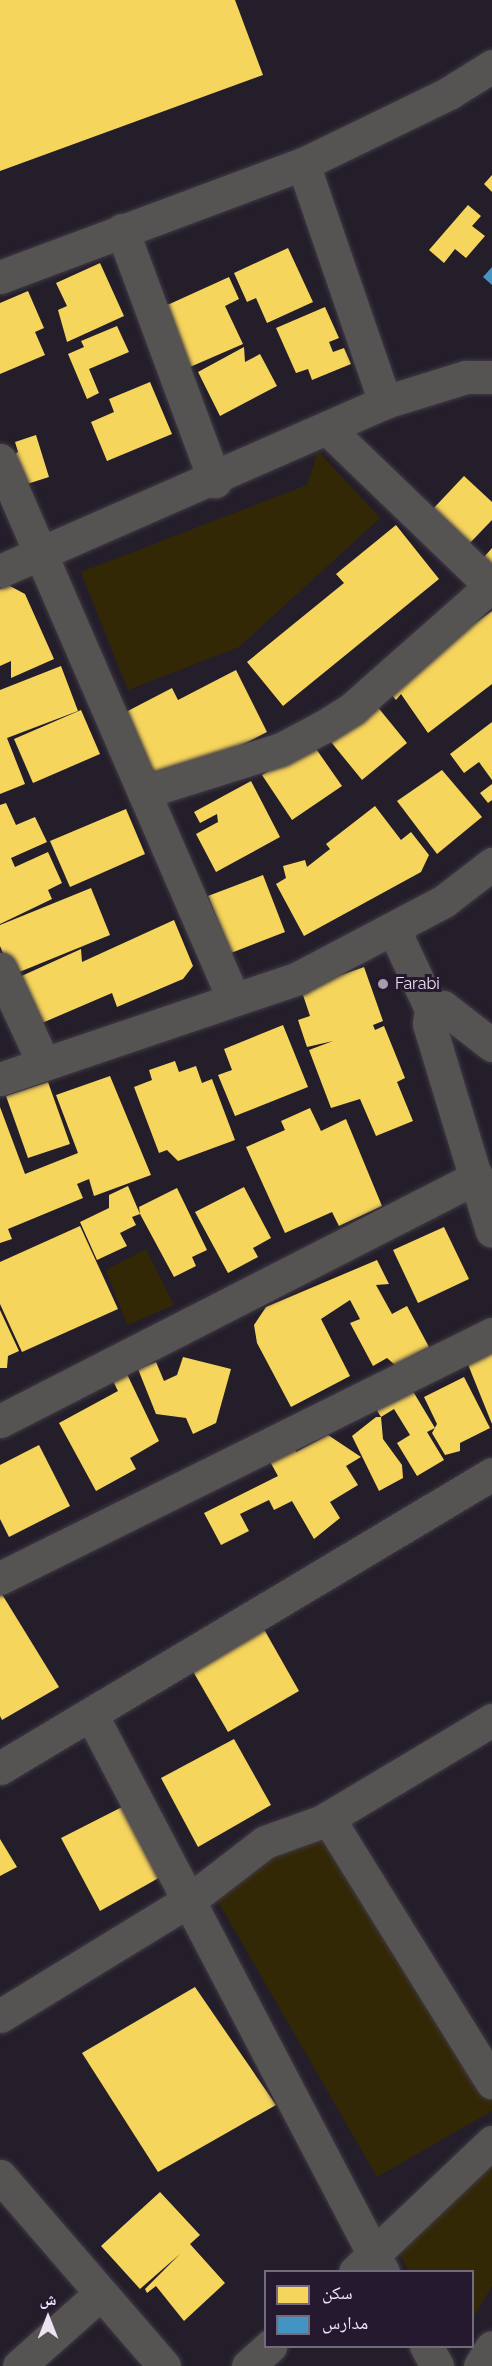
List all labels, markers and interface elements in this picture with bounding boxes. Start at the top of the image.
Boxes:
place label: Farabi [395,974,440,994]
marker: Farabi [376,977,390,991]
legend [264,2270,474,2348]
text: سكن [322,2282,353,2303]
north arrow [18,2288,78,2348]
text: ش [40,2290,56,2309]
text: مدارس [322,2312,368,2333]

